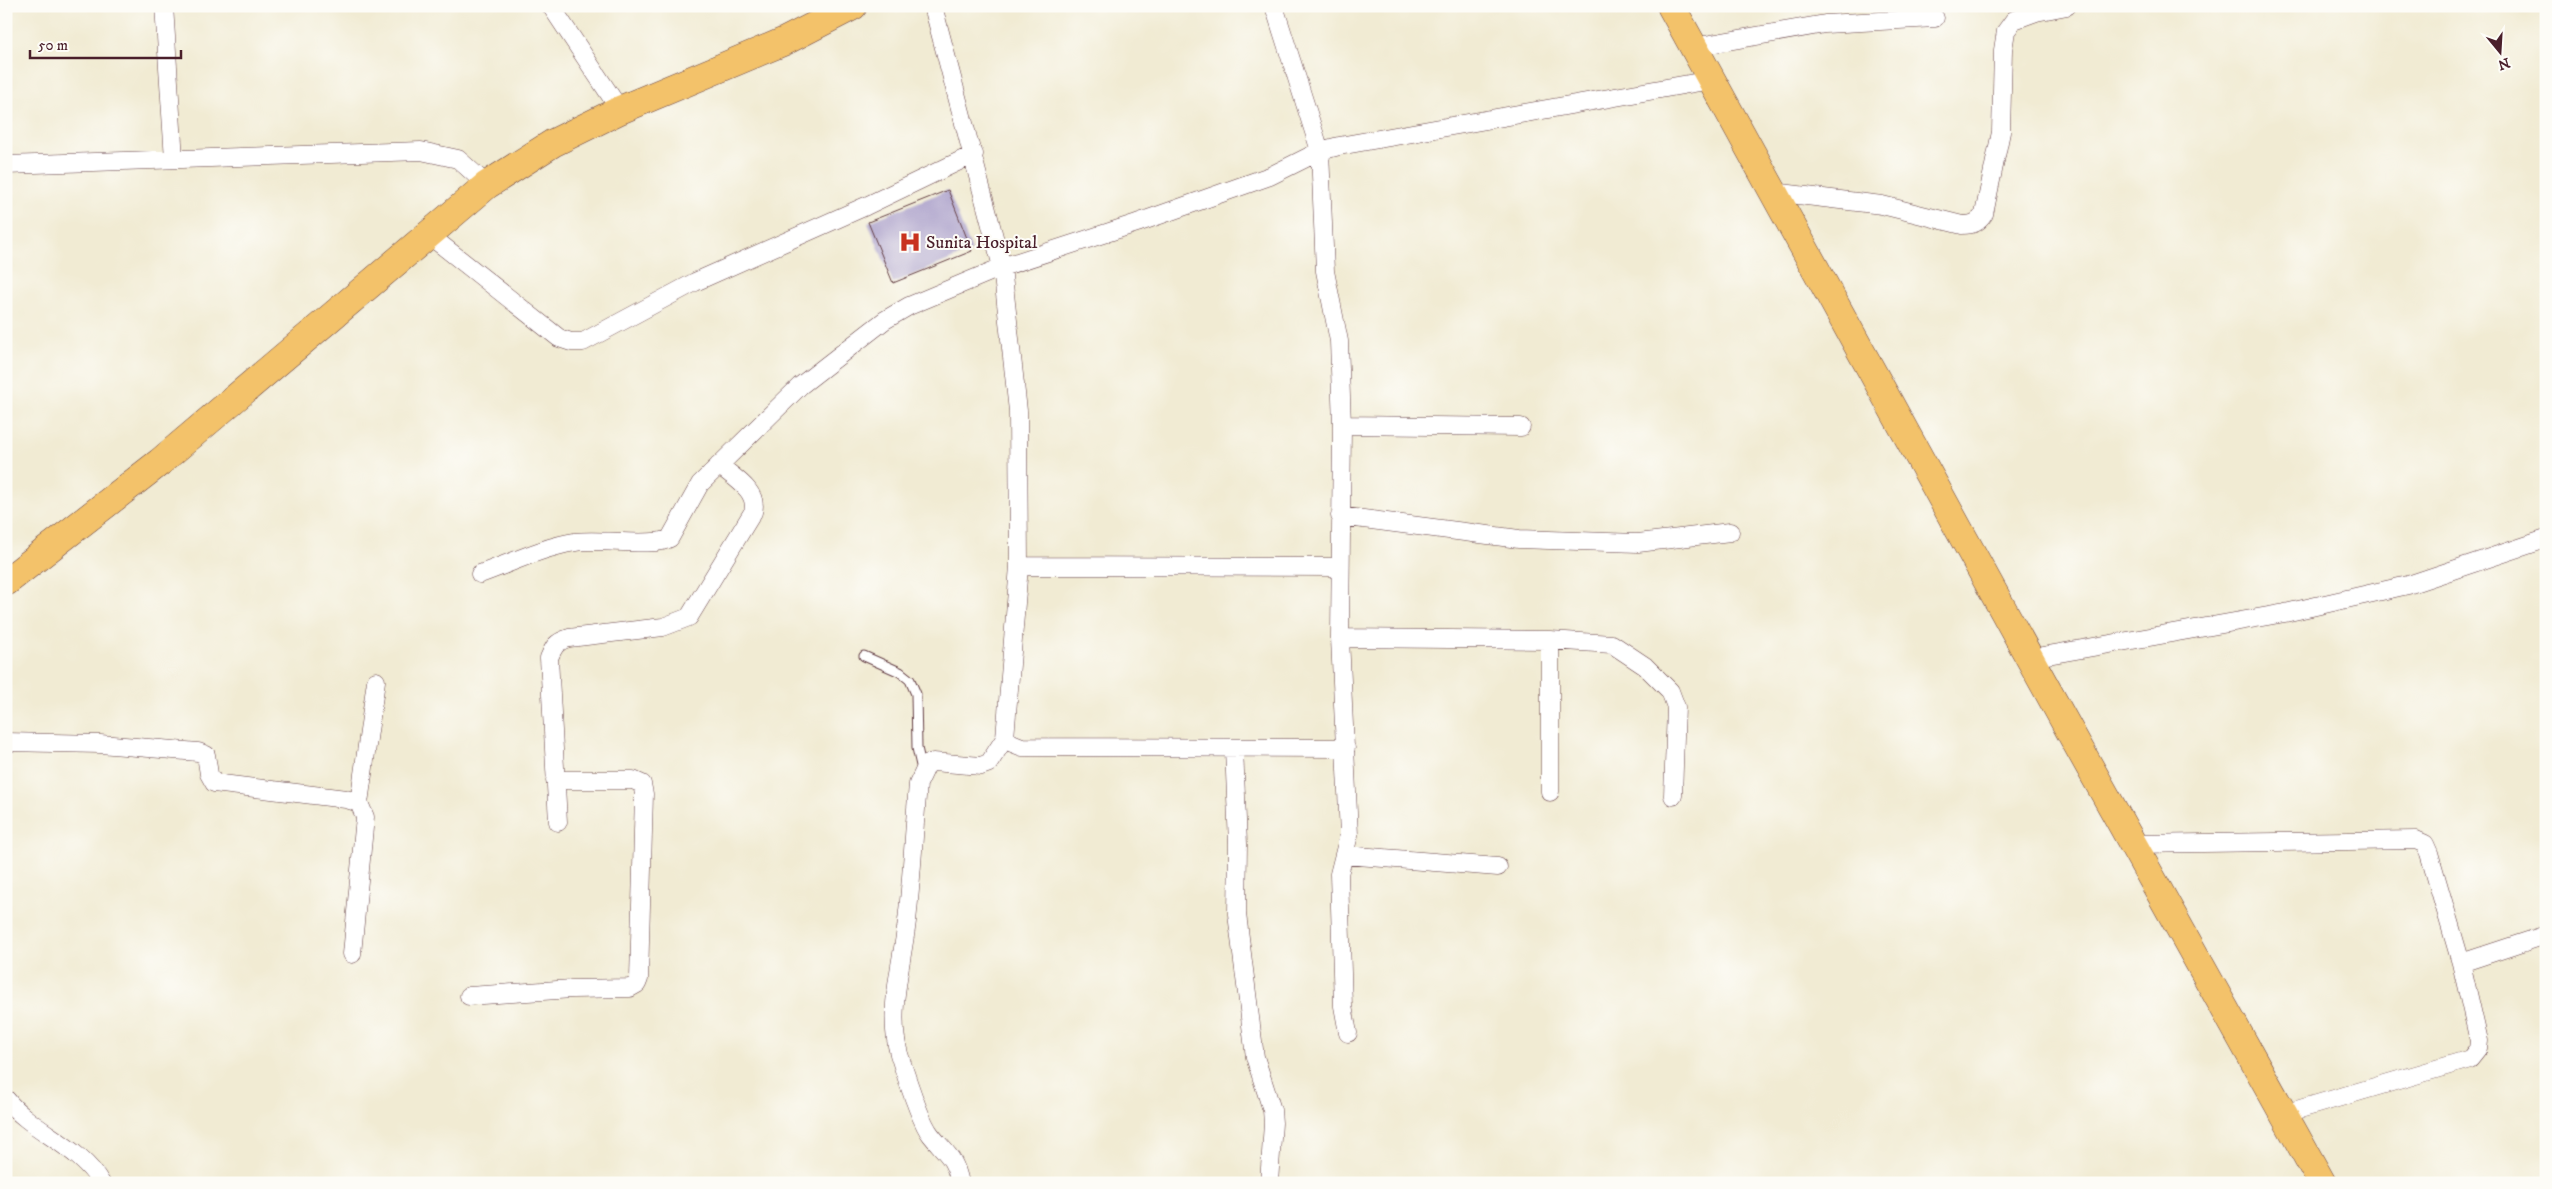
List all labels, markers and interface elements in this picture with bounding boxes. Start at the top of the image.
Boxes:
scale bar [30,28,181,60]
north arrow [2474,28,2524,78]
text: 50 m [38,36,68,55]
text: N [2495,53,2512,74]
hospital icon: Sunita Hospital [897,229,923,255]
place label: Sunita Hospital [926,232,1038,254]

